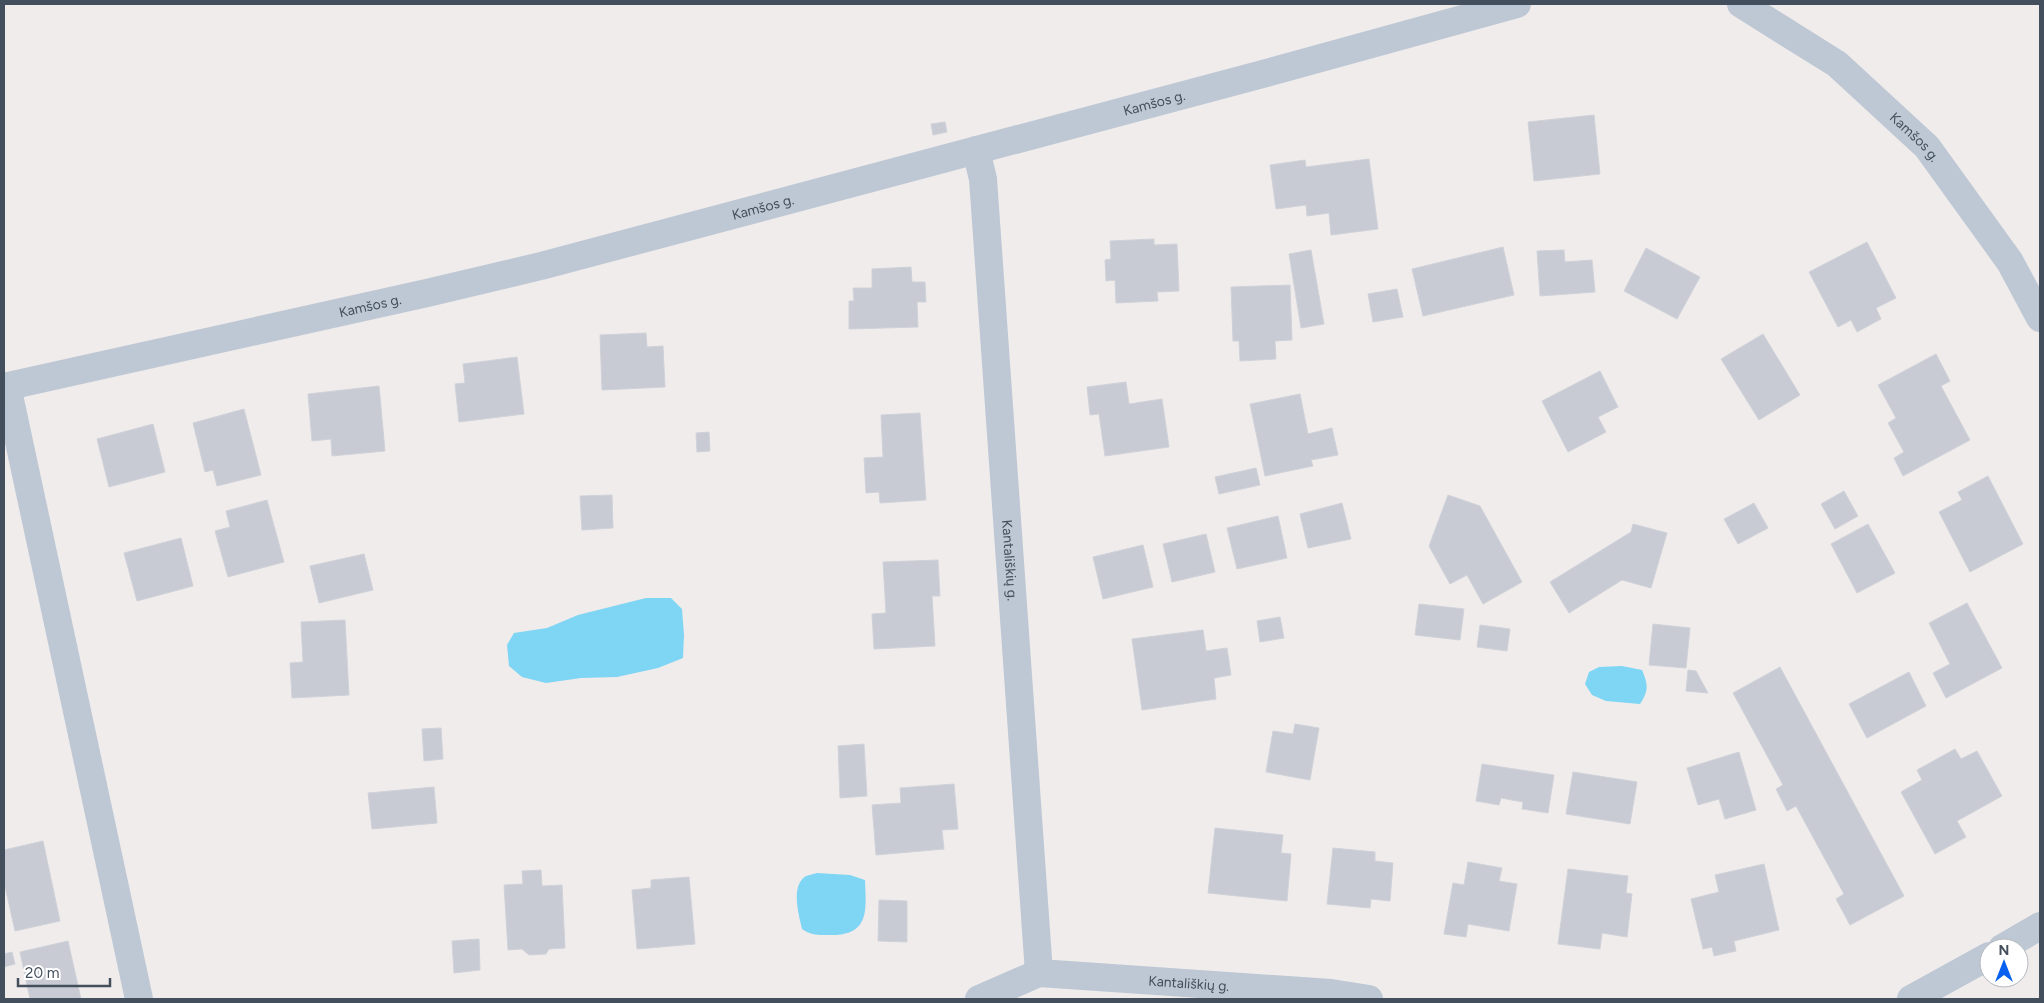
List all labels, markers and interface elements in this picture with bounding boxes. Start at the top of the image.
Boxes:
street label: Kamšos g. [1121,86,1187,119]
street label: Kamšos g. [1886,109,1943,165]
street label: Kamšos g. [730,191,796,223]
street label: Kamšos g. [337,290,403,321]
street label: Kantališkių g. [999,519,1021,601]
north arrow [1979,938,2029,988]
text: N [1999,942,2009,959]
scale bar [18,956,110,988]
text: 20 m [25,964,59,982]
street label: Kantališkių g. [1148,972,1230,995]

